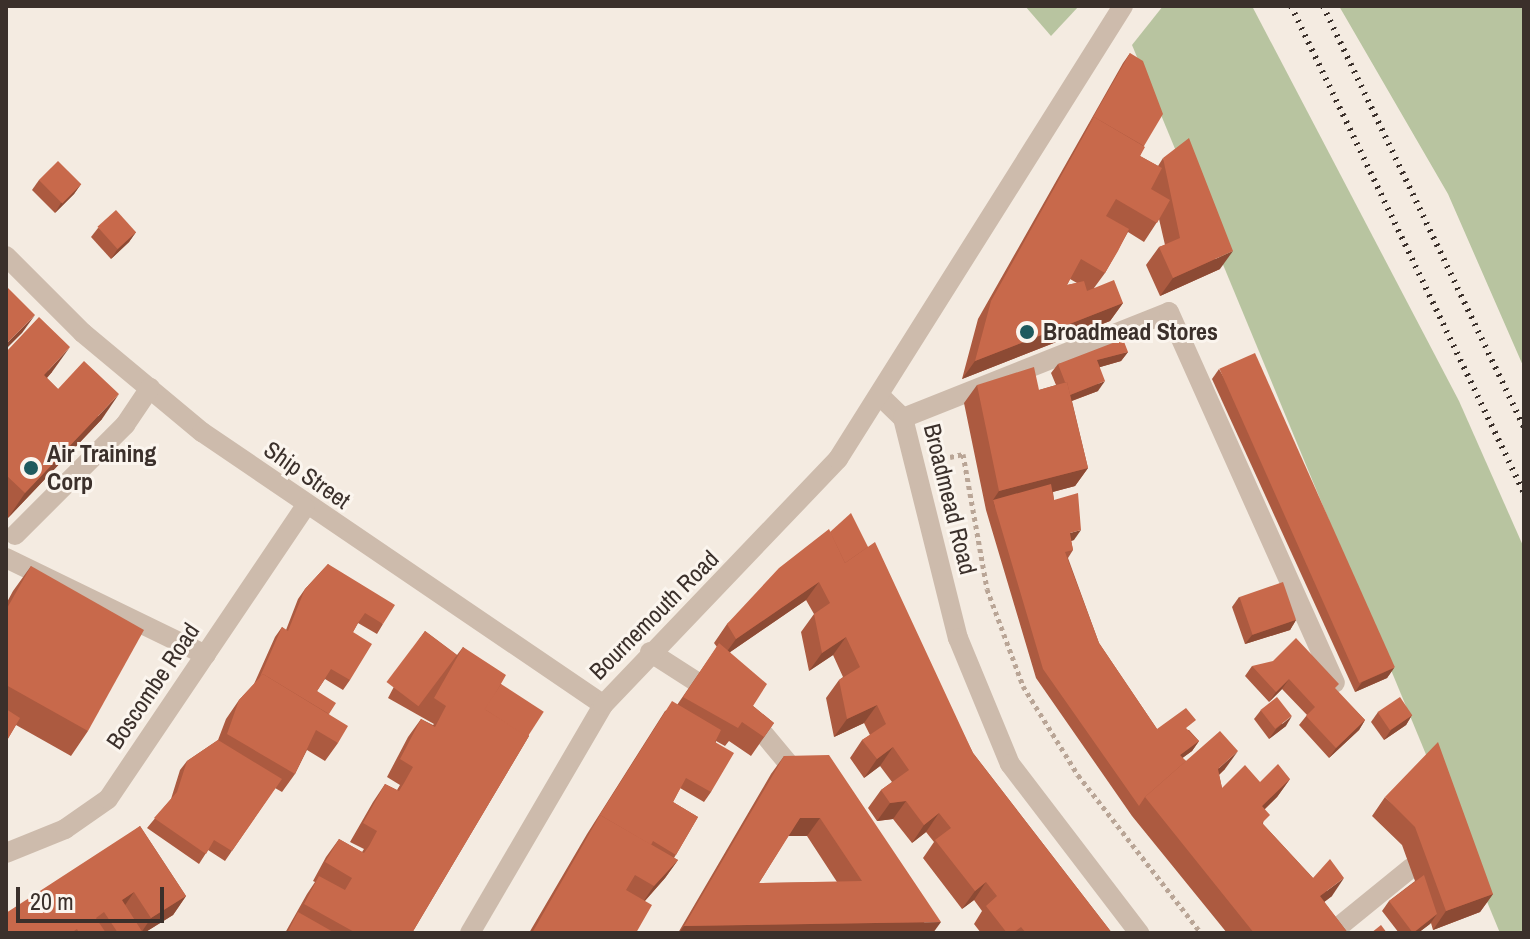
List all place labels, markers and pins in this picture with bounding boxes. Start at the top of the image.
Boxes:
place label: Broadmead Stores [1043,318,1218,346]
marker: Broadmead Stores [1018,323,1036,341]
place label: Air Training Corp [47,440,156,496]
marker: Air Training Corp [22,459,40,477]

